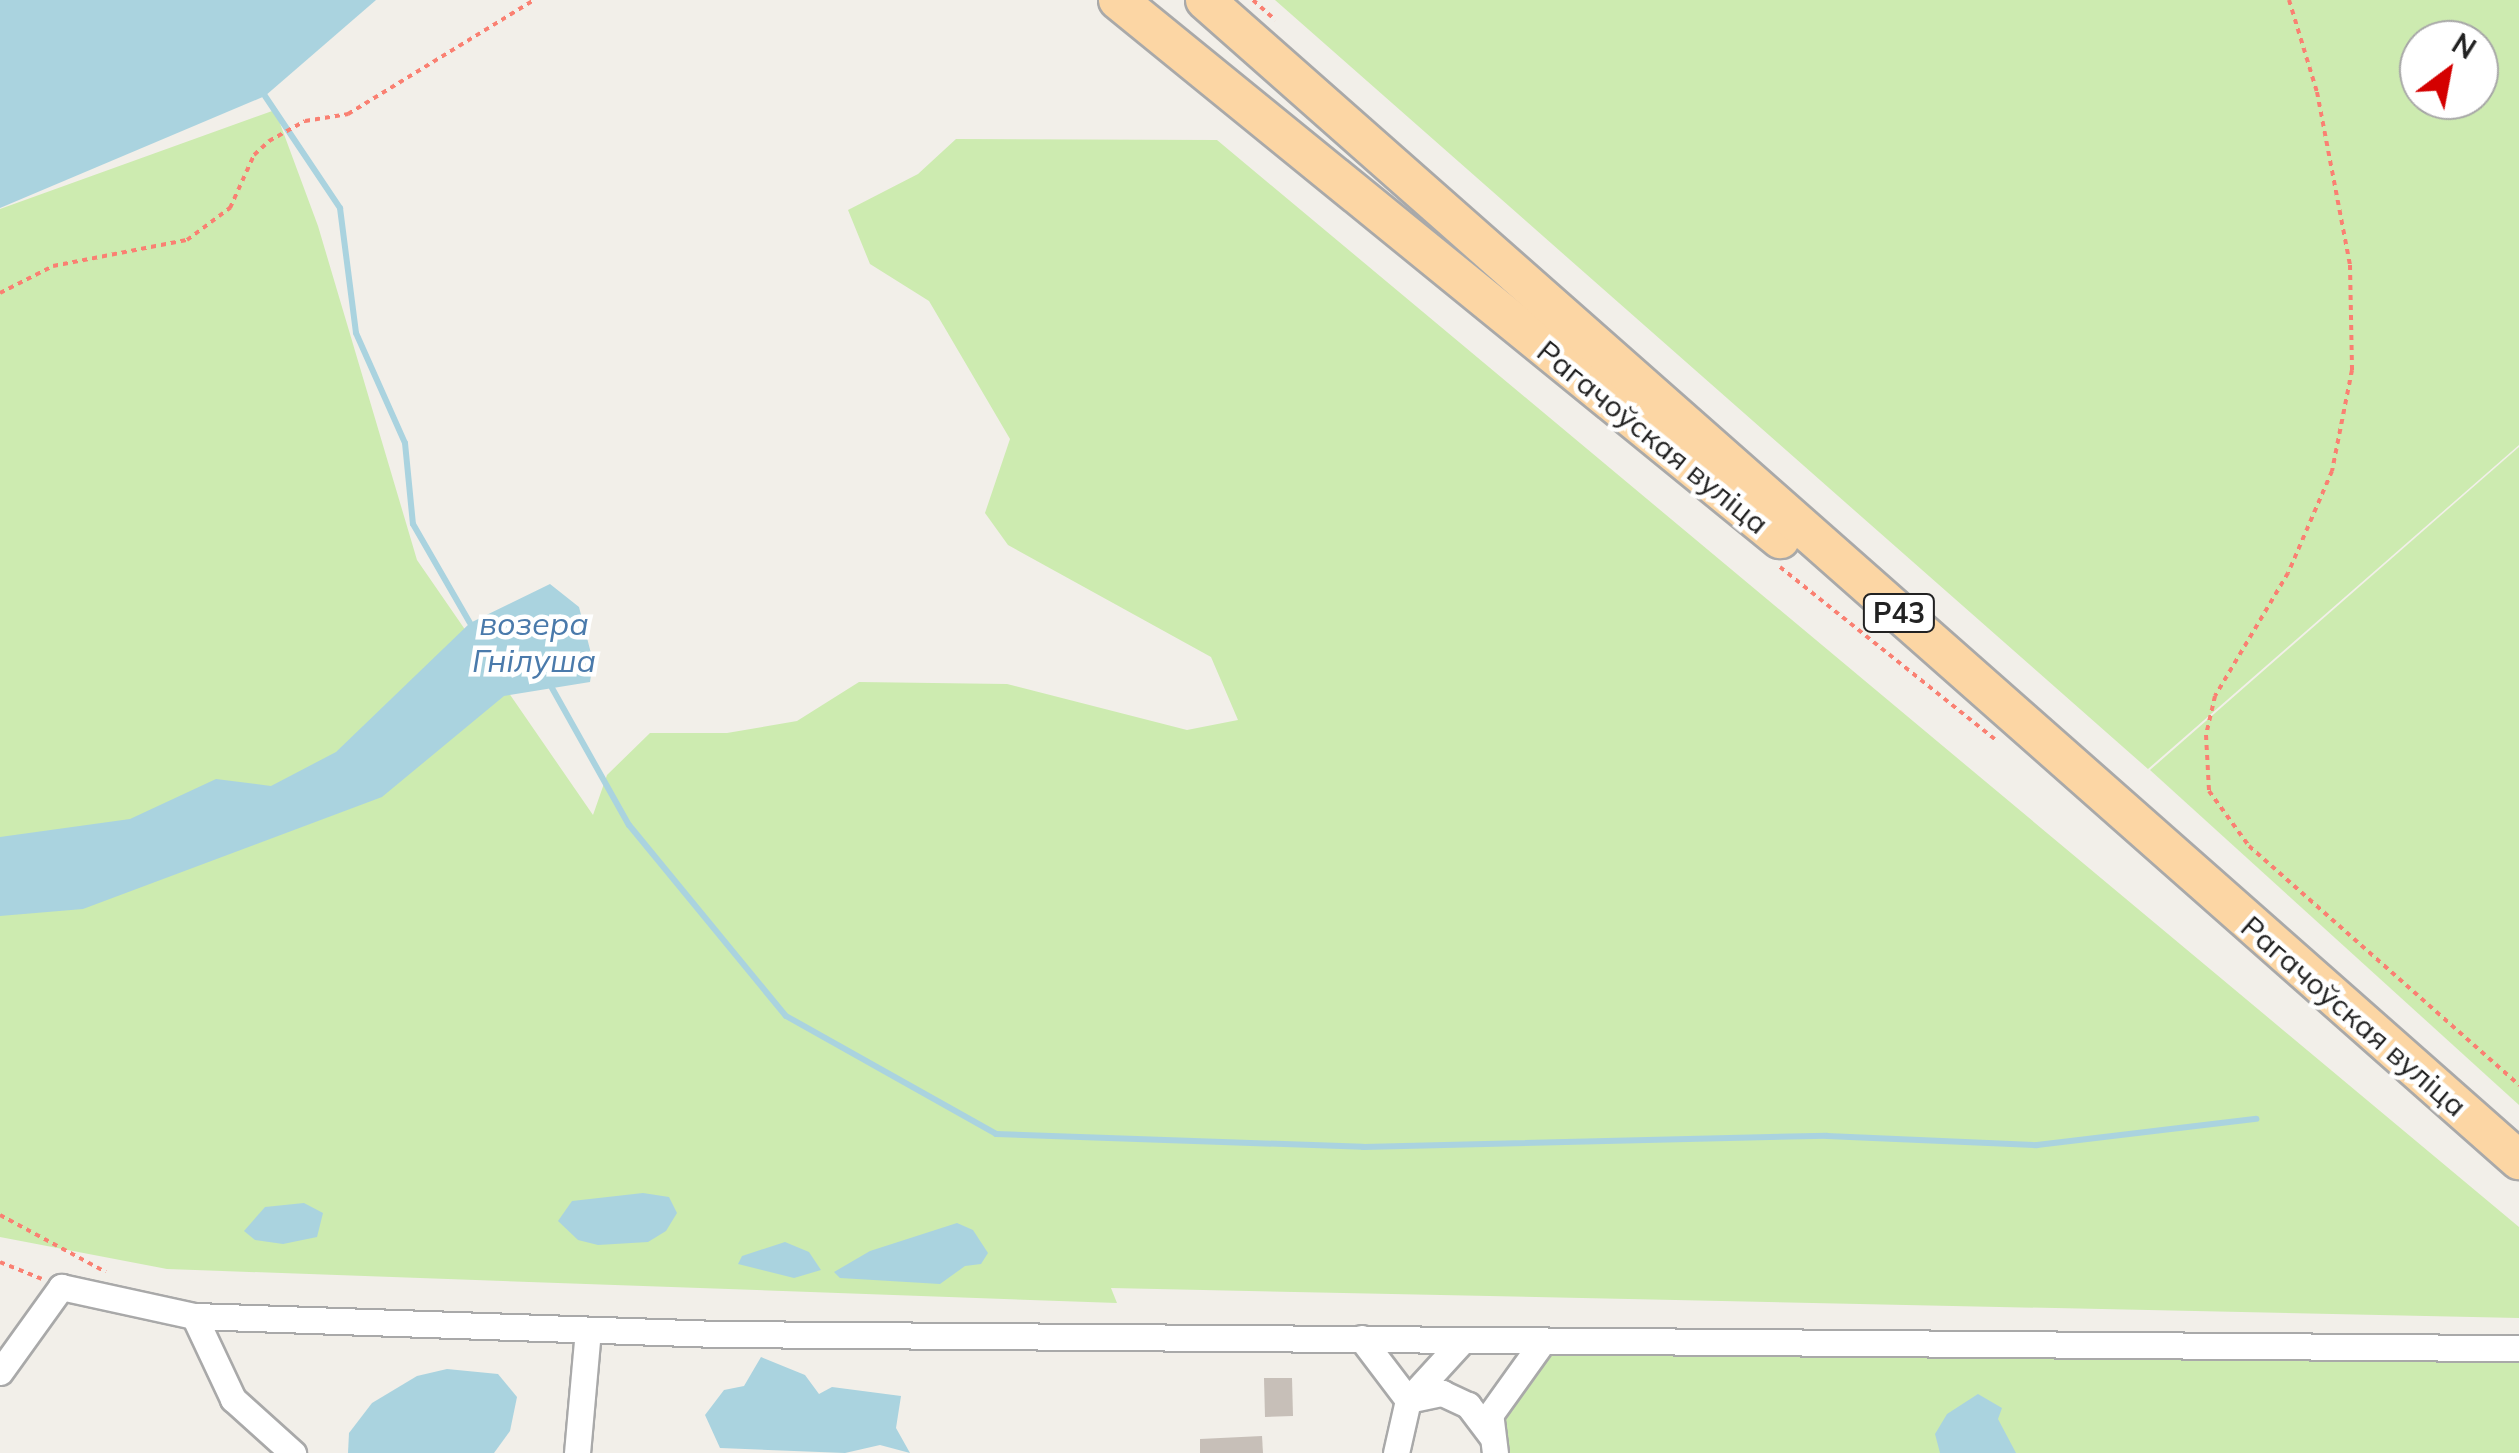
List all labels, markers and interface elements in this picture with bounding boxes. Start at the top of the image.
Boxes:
north arrow [2399,20,2499,120]
text: N [2446,25,2482,66]
street label: Рагачоўская вуліца [1530,333,1776,541]
road number: Р43 [1862,590,1936,636]
water label: возера Гнілуша [472,605,596,680]
street label: Рагачоўская вуліца [2234,908,2474,1124]

